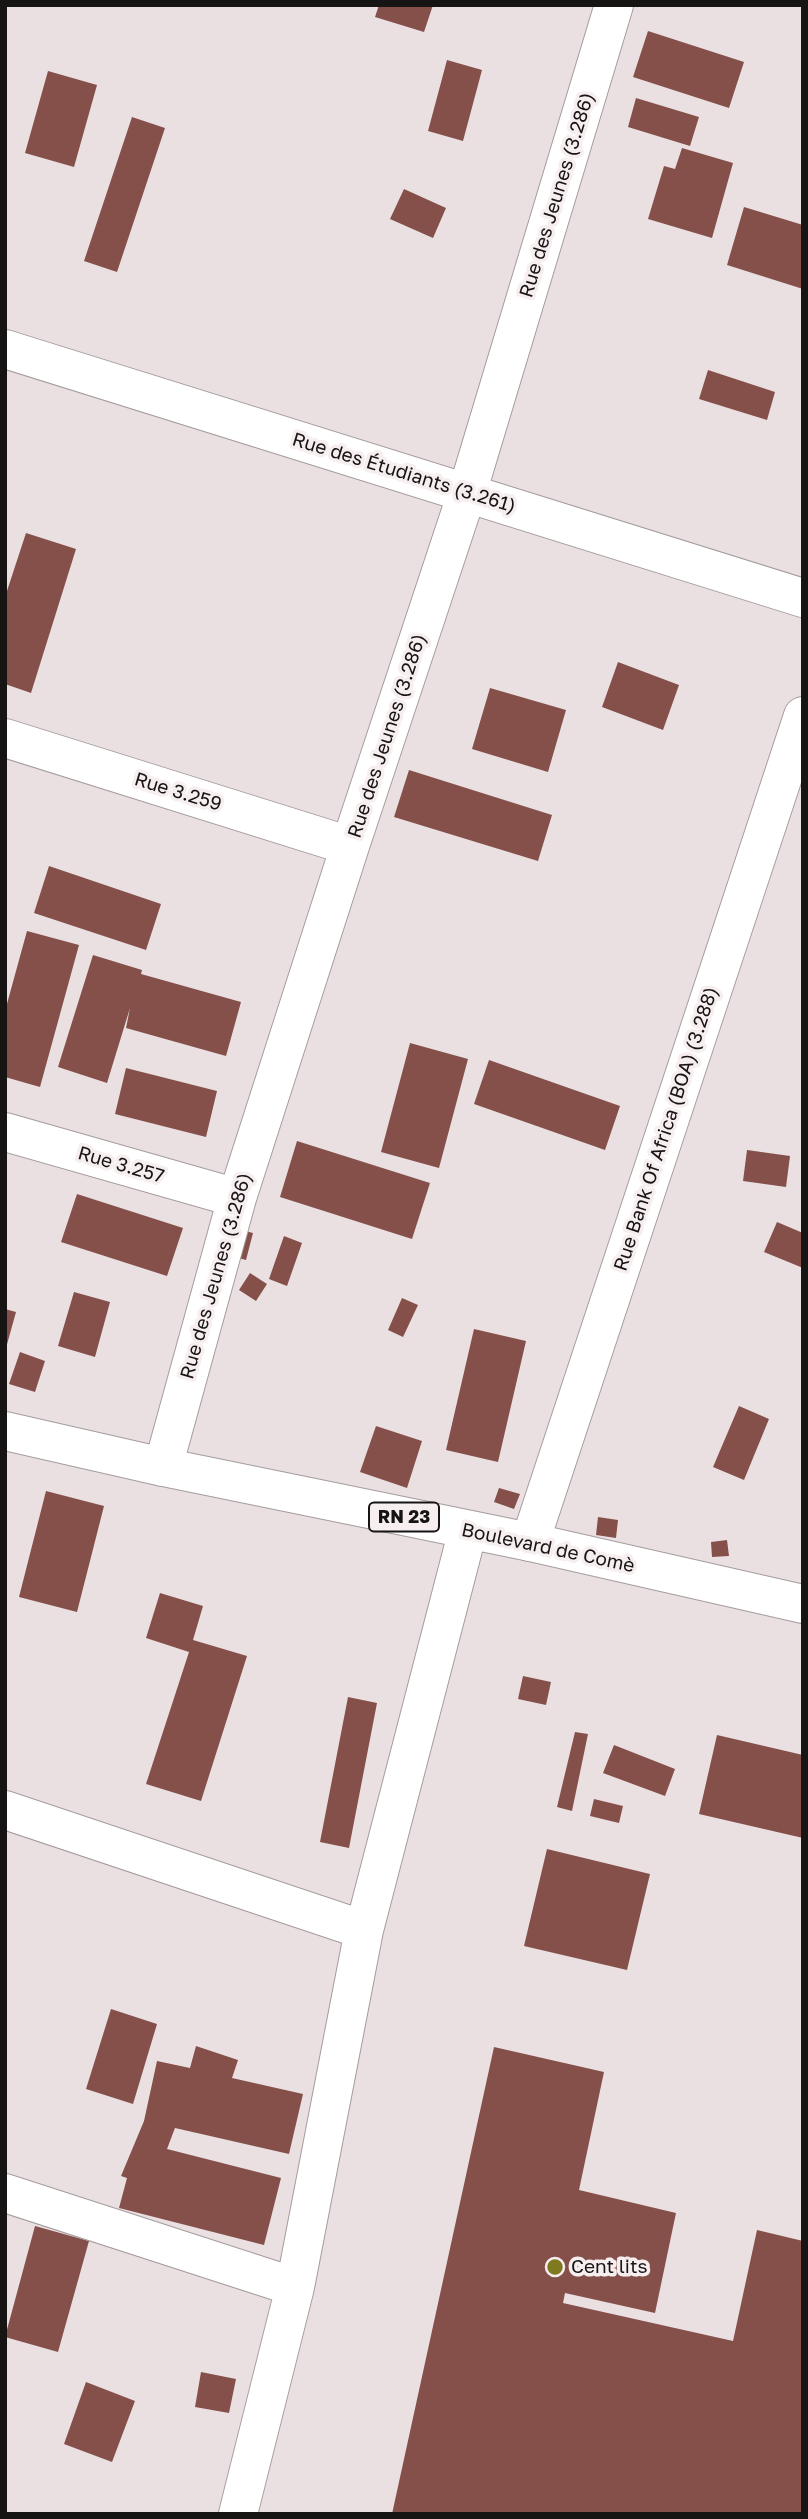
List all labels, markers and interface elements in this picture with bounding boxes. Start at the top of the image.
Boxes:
street label: Rue des Jeunes (3.286) [515,90,599,300]
street label: Rue des Étudiants (3.261) [290,428,518,518]
street label: Rue des Jeunes (3.286) [343,631,431,841]
street label: Rue 3.259 [132,768,224,816]
street label: Rue Bank Of Africa (BOA) (3.288) [609,984,723,1274]
street label: Rue 3.257 [75,1142,167,1188]
street label: Rue des Jeunes (3.286) [176,1170,256,1382]
road number: RN 23 [369,1502,439,1532]
street label: Boulevard de Comè [459,1519,637,1577]
place label: Cent lits [571,2256,648,2278]
marker: Cent lits [545,2257,565,2277]

